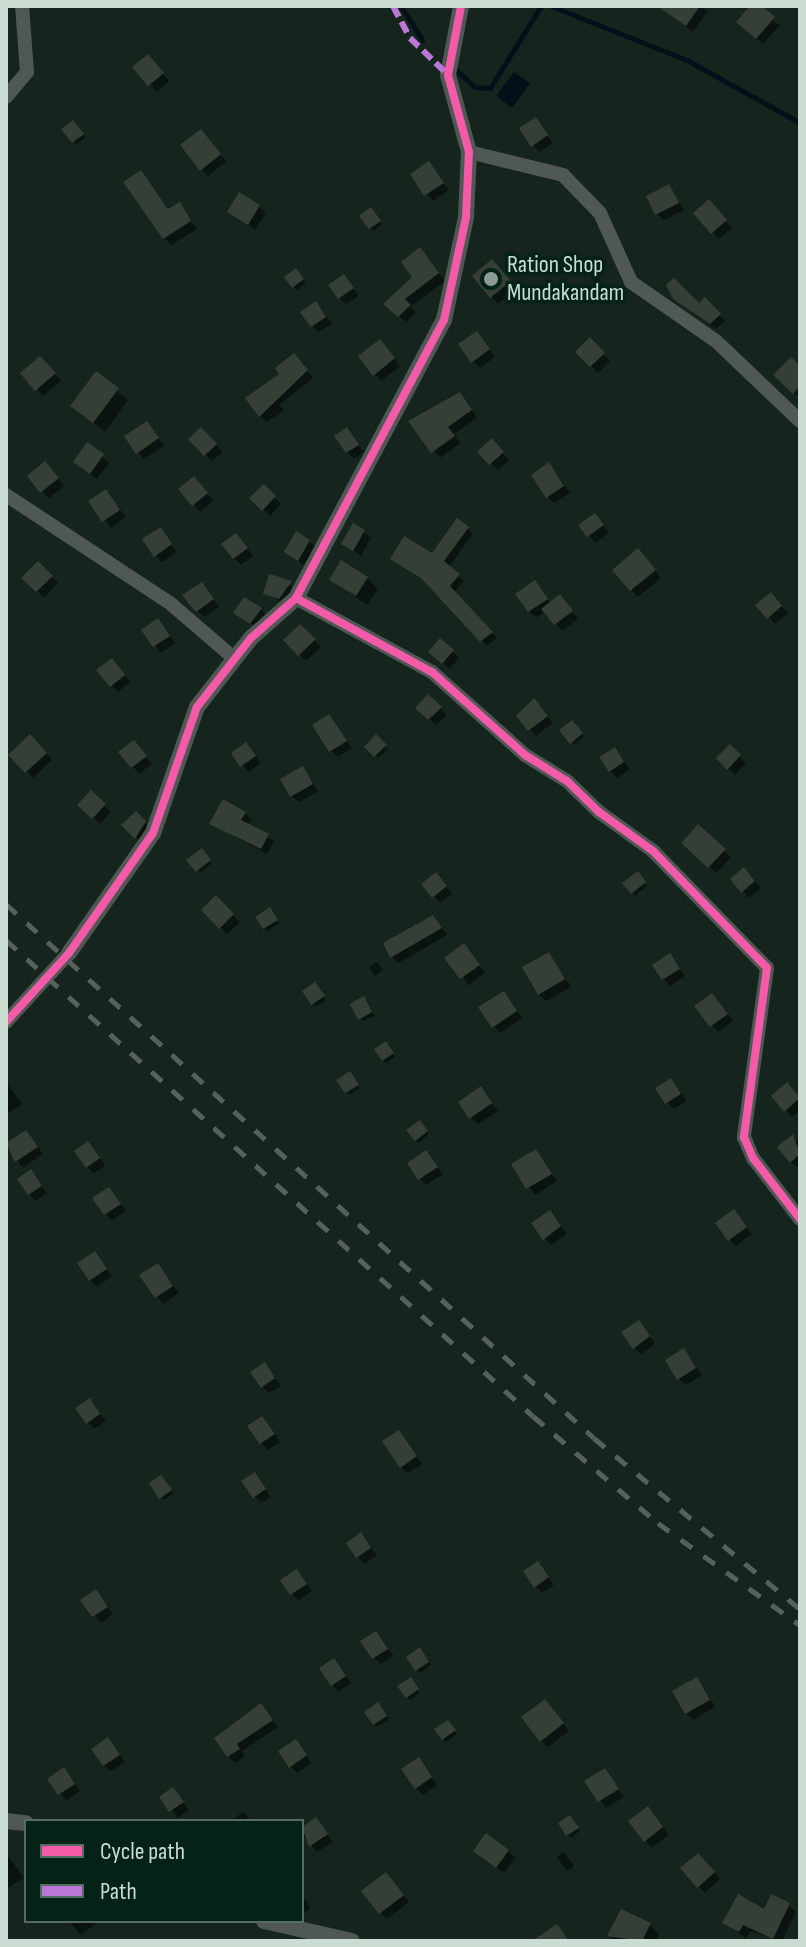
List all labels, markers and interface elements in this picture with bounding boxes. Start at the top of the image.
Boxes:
place label: Ration Shop Mundakandam [507,251,624,307]
marker: Ration Shop Mundakandam [482,270,500,288]
legend [24,1819,304,1923]
text: Cycle path [100,1837,185,1866]
text: Path [100,1877,137,1906]

